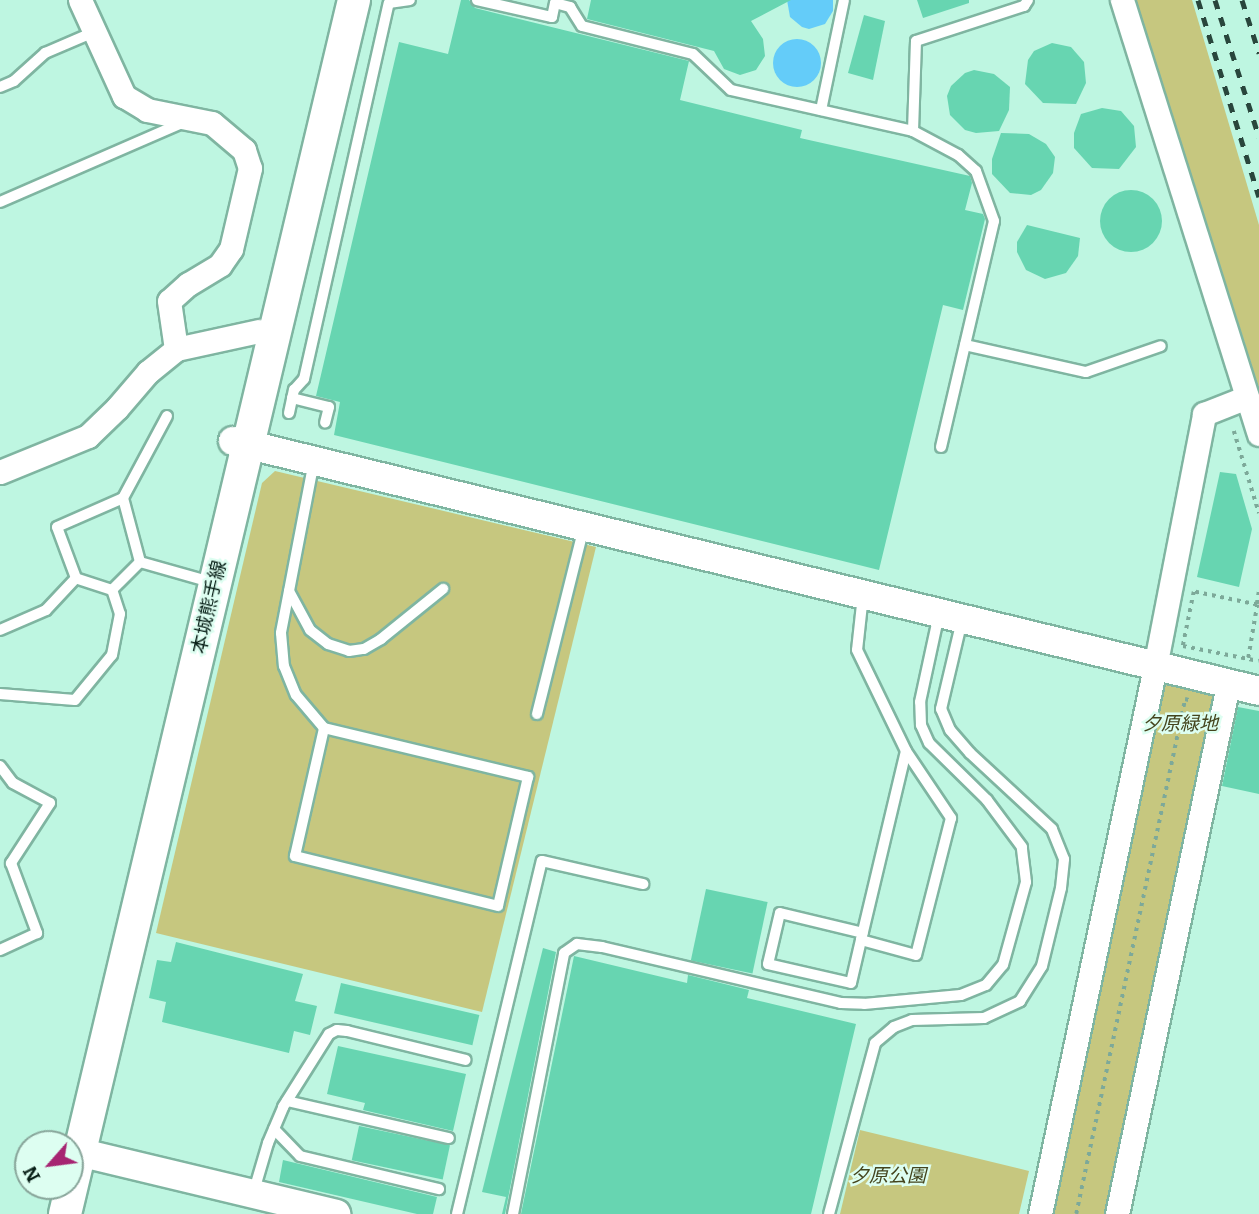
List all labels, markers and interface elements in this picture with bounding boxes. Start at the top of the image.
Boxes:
street label: 本城熊手線 [187,558,231,656]
park label: 夕原緑地 [1142,713,1218,735]
north arrow [14,1130,84,1200]
text: N [18,1162,45,1186]
park label: 夕原公園 [850,1165,926,1187]

